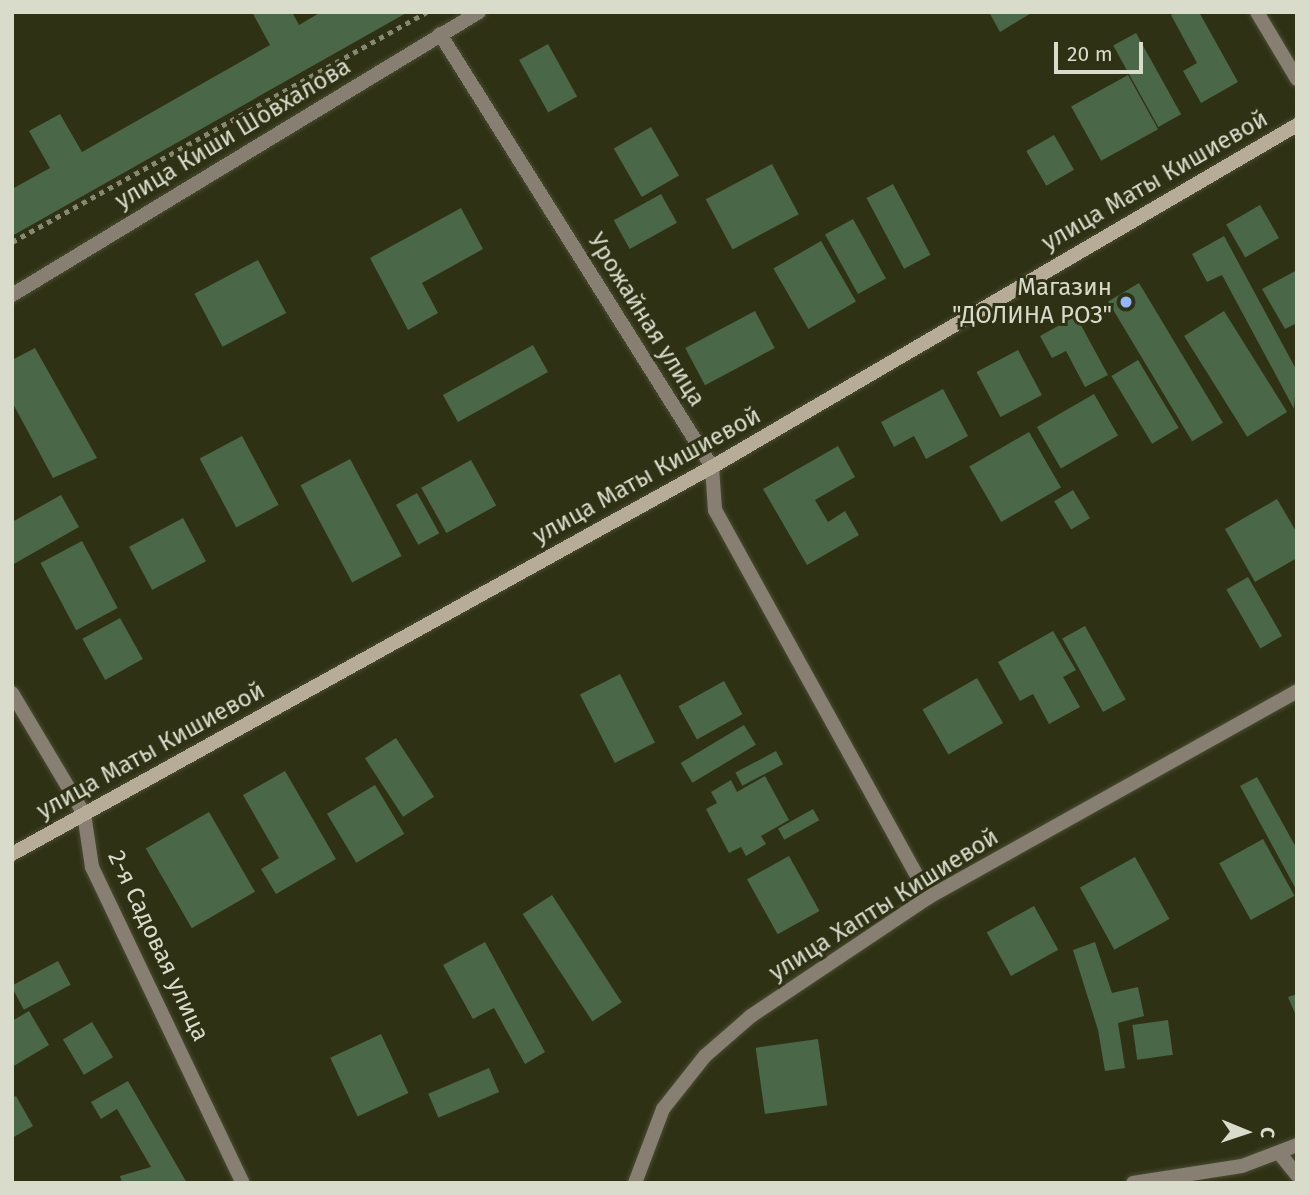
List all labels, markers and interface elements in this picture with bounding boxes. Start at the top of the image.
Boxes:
scale bar [1057,28,1146,72]
text: 20 m [1067,41,1113,67]
street label: улица Киши Шовхалова [110,52,356,216]
street label: улица Маты Кишиевой [1037,104,1273,258]
street label: Урожайная улица [581,228,711,412]
place label: Магазин "ДОЛИНА РОЗ" [952,274,1112,330]
marker: Магазин "ДОЛИНА РОЗ" [1118,294,1134,310]
street label: улица Маты Кишиевой [528,401,766,551]
street label: улица Маты Кишиевой [32,676,270,826]
street label: улица Хапты Кишиевой [764,823,1004,987]
street label: 2-я Садовая улица [101,846,215,1046]
north arrow [1211,1097,1281,1167]
text: С [1256,1127,1279,1139]

